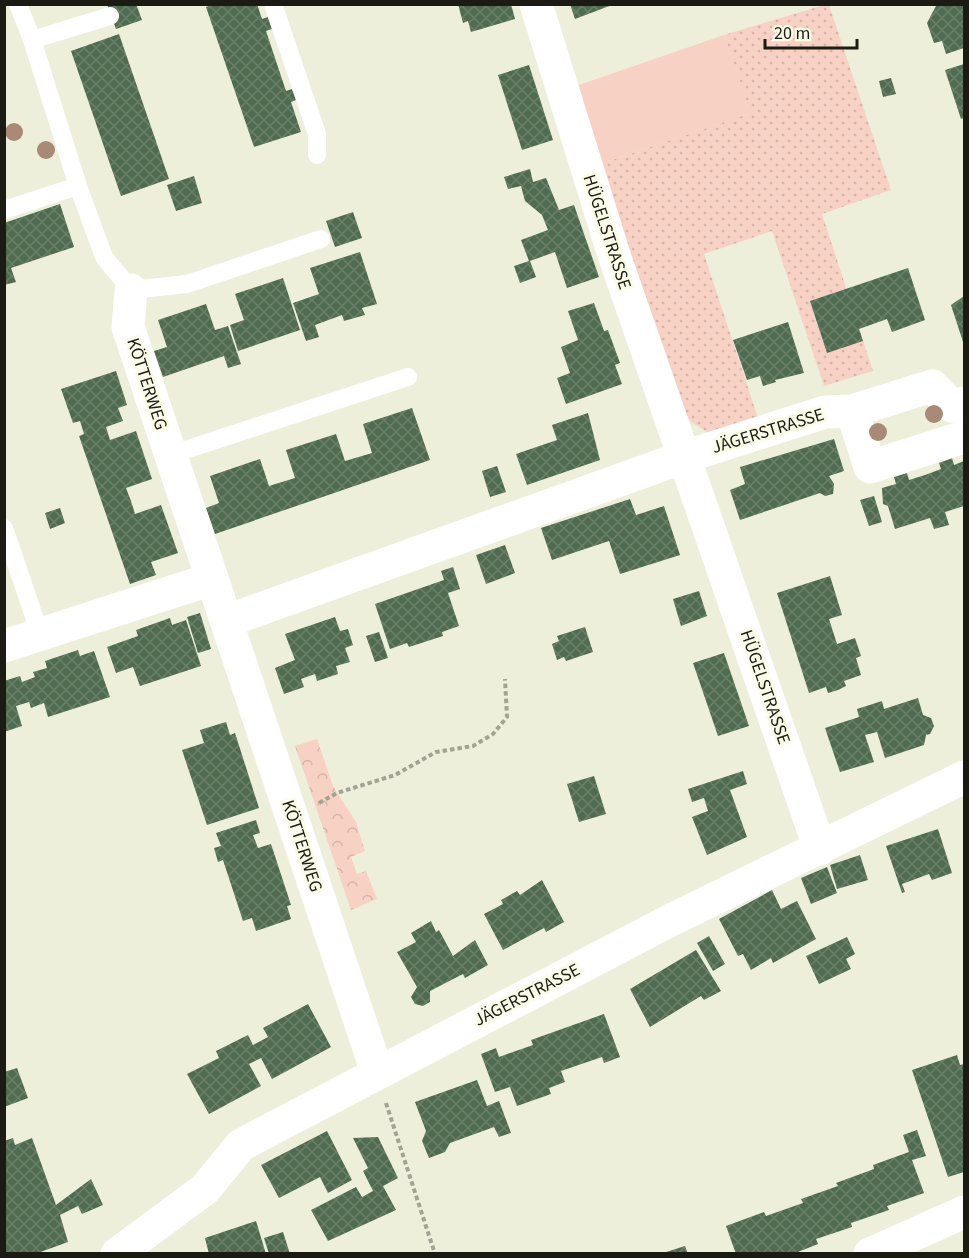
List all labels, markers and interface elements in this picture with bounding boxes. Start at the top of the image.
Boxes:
scale bar [765,12,856,50]
text: 20 m [774,21,810,46]
street label: HÜGELSTRASSE [577,171,637,293]
street label: KÖTTERWEG [120,335,174,433]
street label: JÄGERSTRASSE [709,402,827,460]
street label: HÜGELSTRASSE [734,626,796,748]
street label: KÖTTERWEG [275,797,329,895]
street label: JÄGERSTRASSE [470,957,584,1033]

